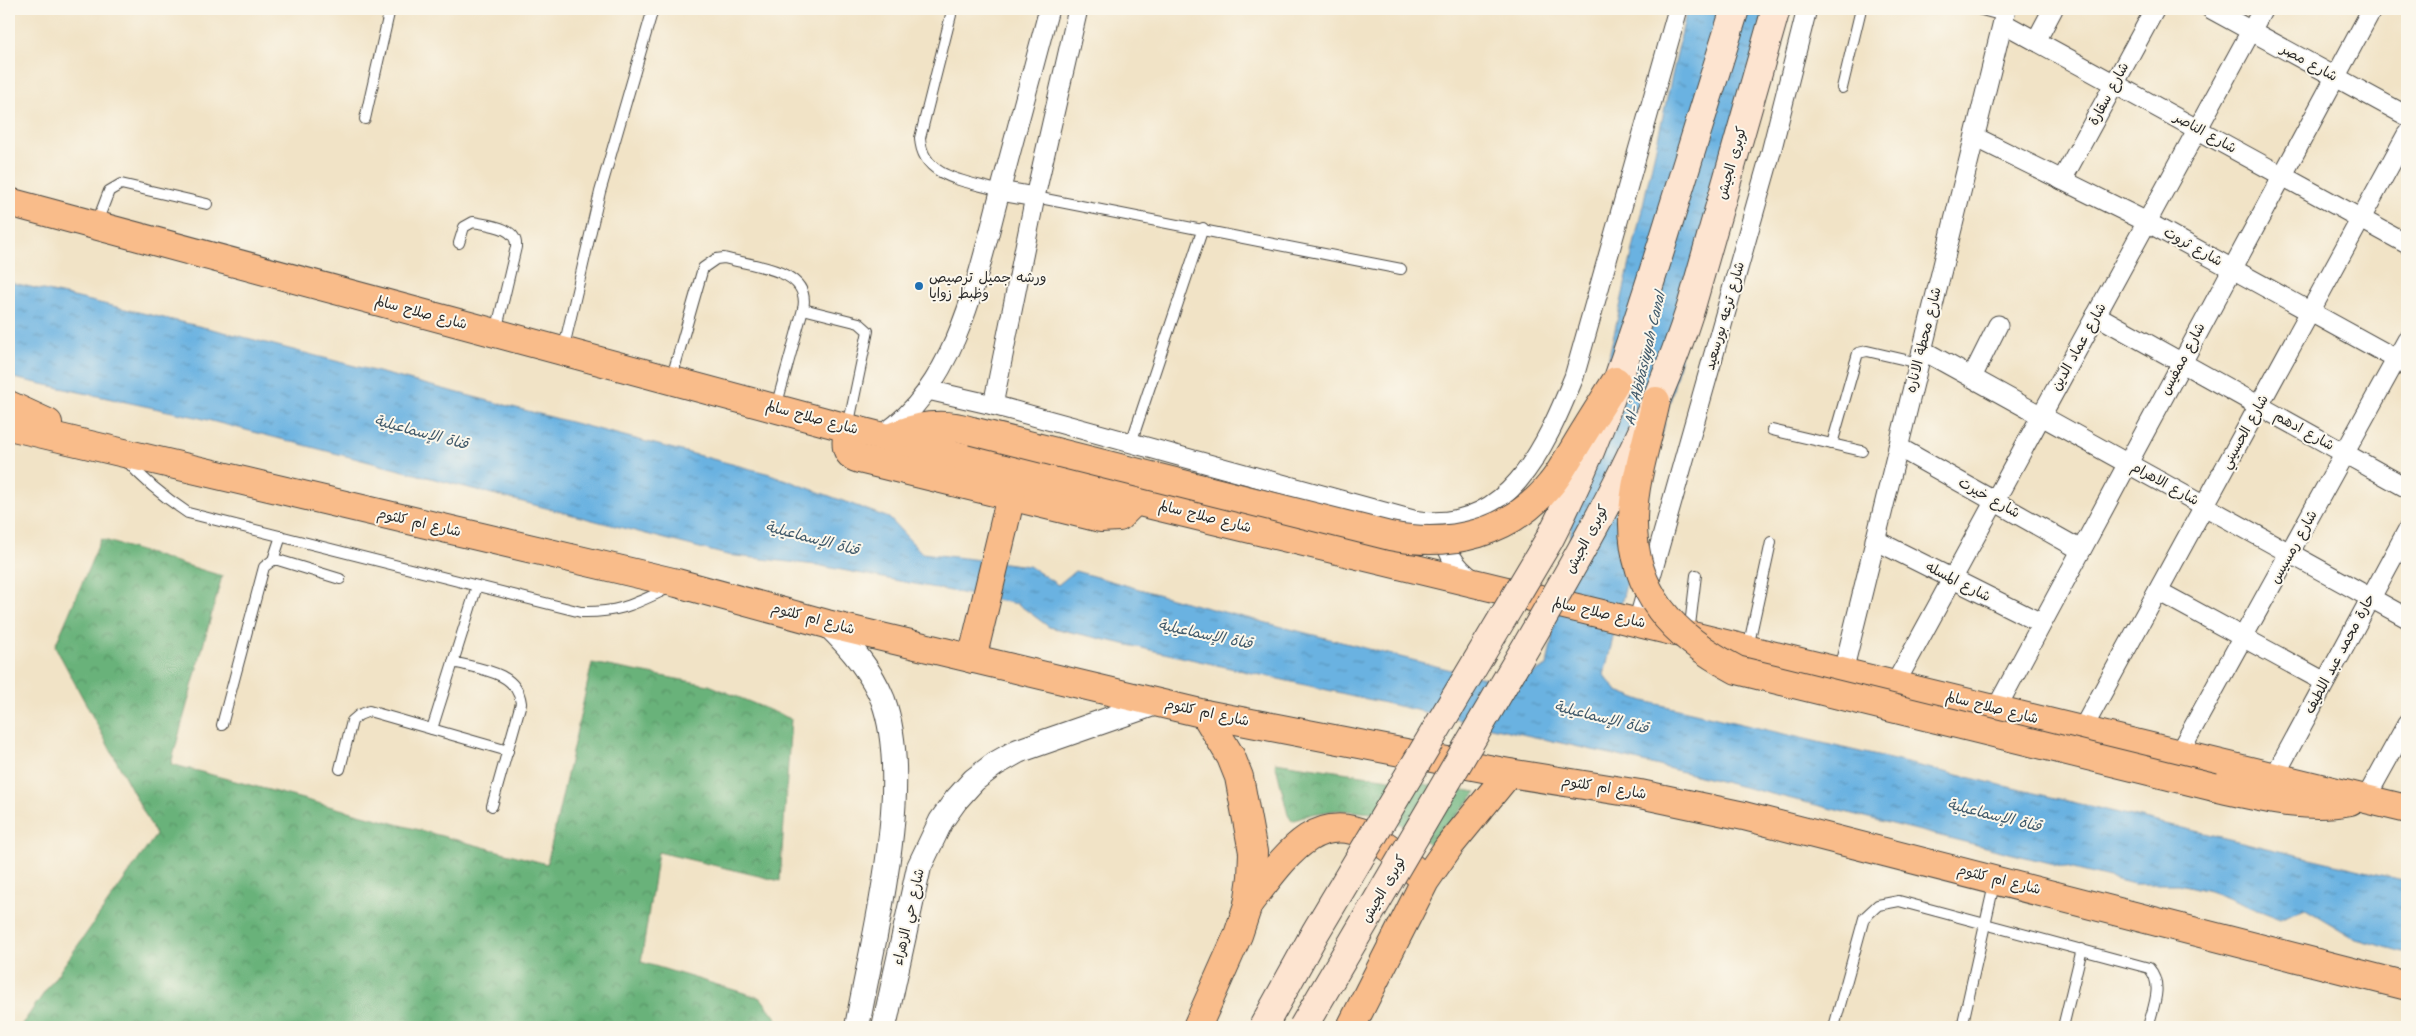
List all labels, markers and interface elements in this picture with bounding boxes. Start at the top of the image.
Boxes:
street label: شارع مصر [2276,38,2342,88]
street label: شارع سقارة [2083,58,2135,130]
street label: شارع الناصر [2169,106,2240,159]
street label: كوبرى الجيش [1711,124,1753,202]
street label: شارع ثروت [2159,222,2227,272]
street label: شارع ترعه بورسعيد [1699,259,1751,373]
place label: ورشه جميل ترصيص وظبط زوايا [929,267,1046,305]
marker: ورشه جميل ترصيص وظبط زوايا [913,280,925,292]
street label: شارع محطة الاناره [1900,285,1948,395]
water label: Al-ʿAbbāsiyyah Canal [1619,287,1674,428]
street label: شارع صلاح سالم [372,290,470,336]
street label: شارع عماد الدين [2046,299,2112,395]
street label: شارع ممفيس [2155,319,2211,399]
street label: شارع الحسيني [2215,391,2275,474]
street label: شارع صلاح سالم [763,395,861,441]
street label: شارع ادهم [2270,405,2338,457]
water label: قناة الإسماعيلية [371,409,472,457]
street label: شارع الاهرام [2127,456,2203,512]
street label: شارع خيرت [1954,472,2024,524]
street label: شارع صلاح سالم [1156,495,1254,539]
street label: كوبرى الجيش [1560,501,1614,577]
street label: شارع ام كلثوم [375,503,463,543]
street label: شارع رمسيس [2265,506,2323,588]
water label: قناة الإسماعيلية [762,515,863,563]
street label: شارع المسله [1922,556,1994,608]
street label: حارة محمد عبد اللطيف [2299,590,2381,718]
street label: شارع صلاح سالم [1550,592,1648,634]
street label: شارع ام كلثوم [769,597,857,641]
water label: قناة الإسماعيلية [1155,613,1256,657]
street label: شارع صلاح سالم [1943,686,2041,730]
street label: شارع ام كلثوم [1163,693,1251,733]
water label: قناة الإسماعيلية [1551,695,1652,742]
street label: شارع ام كلثوم [1560,770,1648,806]
water label: قناة الإسماعيلية [1944,793,2045,840]
street label: كوبرى الجيش [1356,851,1412,927]
street label: شارع ام كلثوم [1955,859,2043,901]
street label: شارع حي الزهراء [887,866,932,968]

